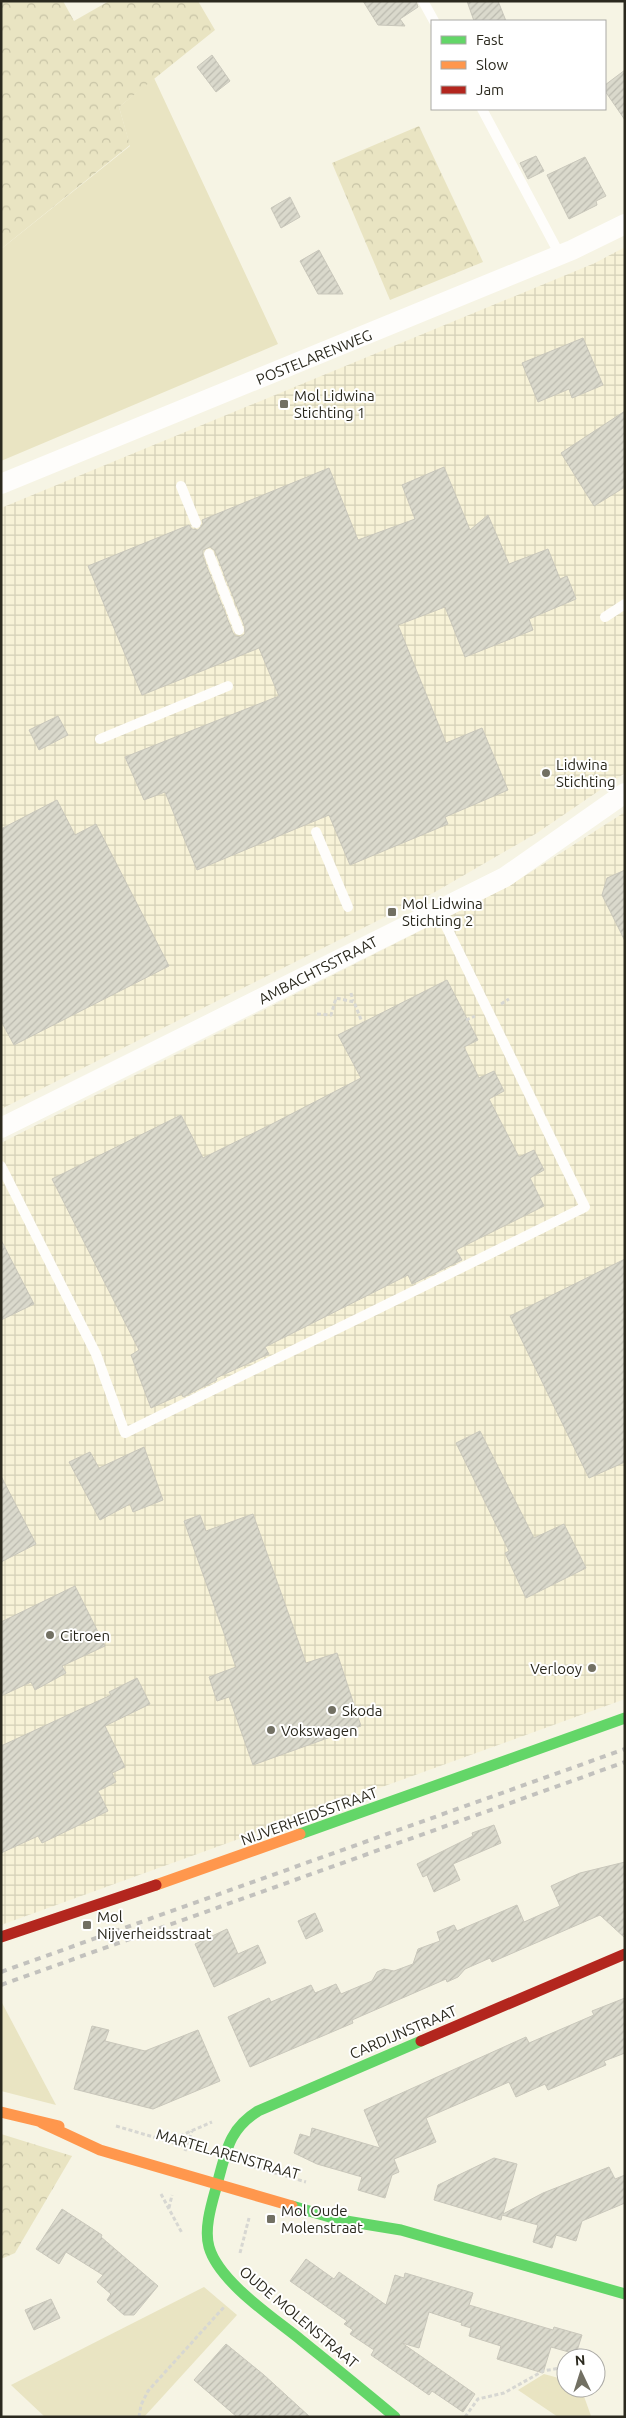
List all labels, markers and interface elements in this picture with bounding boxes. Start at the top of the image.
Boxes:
legend [431,20,606,110]
text: Fast [476,31,504,48]
text: Slow [476,56,509,73]
text: Jam [476,81,504,98]
street label: POSTELARENWEG [254,326,374,388]
place label: Mol Lidwina Stichting 1 [294,387,375,421]
marker: Mol Lidwina Stichting 1 [278,398,290,410]
place label: Lidwina Stichting [556,756,616,790]
marker: Lidwina Stichting [540,767,552,779]
place label: Mol Lidwina Stichting 2 [402,895,483,929]
marker: Mol Lidwina Stichting 2 [386,906,398,918]
street label: AMBACHTSSTRAAT [256,932,381,1007]
place label: Citroen [60,1627,110,1644]
marker: Citroen [44,1629,56,1641]
place label: Verlooy [530,1660,582,1677]
marker: Verlooy [586,1662,598,1674]
place label: Skoda [342,1702,382,1719]
marker: Skoda [326,1704,338,1716]
place label: Vokswagen [281,1722,358,1739]
marker: Vokswagen [265,1724,277,1736]
street label: NIJVERHEIDSSTRAAT [239,1783,380,1849]
place label: Mol Nijverheidsstraat [97,1908,211,1942]
marker: Mol Nijverheidsstraat [81,1919,93,1931]
street label: CARDIJNSTRAAT [347,2002,460,2062]
street label: MARTELARENSTRAAT [154,2125,302,2183]
place label: Mol Oude Molenstraat [281,2202,363,2236]
marker: Mol Oude Molenstraat [265,2213,277,2225]
street label: OUDE MOLENSTRAAT [236,2263,362,2372]
north arrow [556,2348,606,2398]
text: N [574,2352,586,2368]

